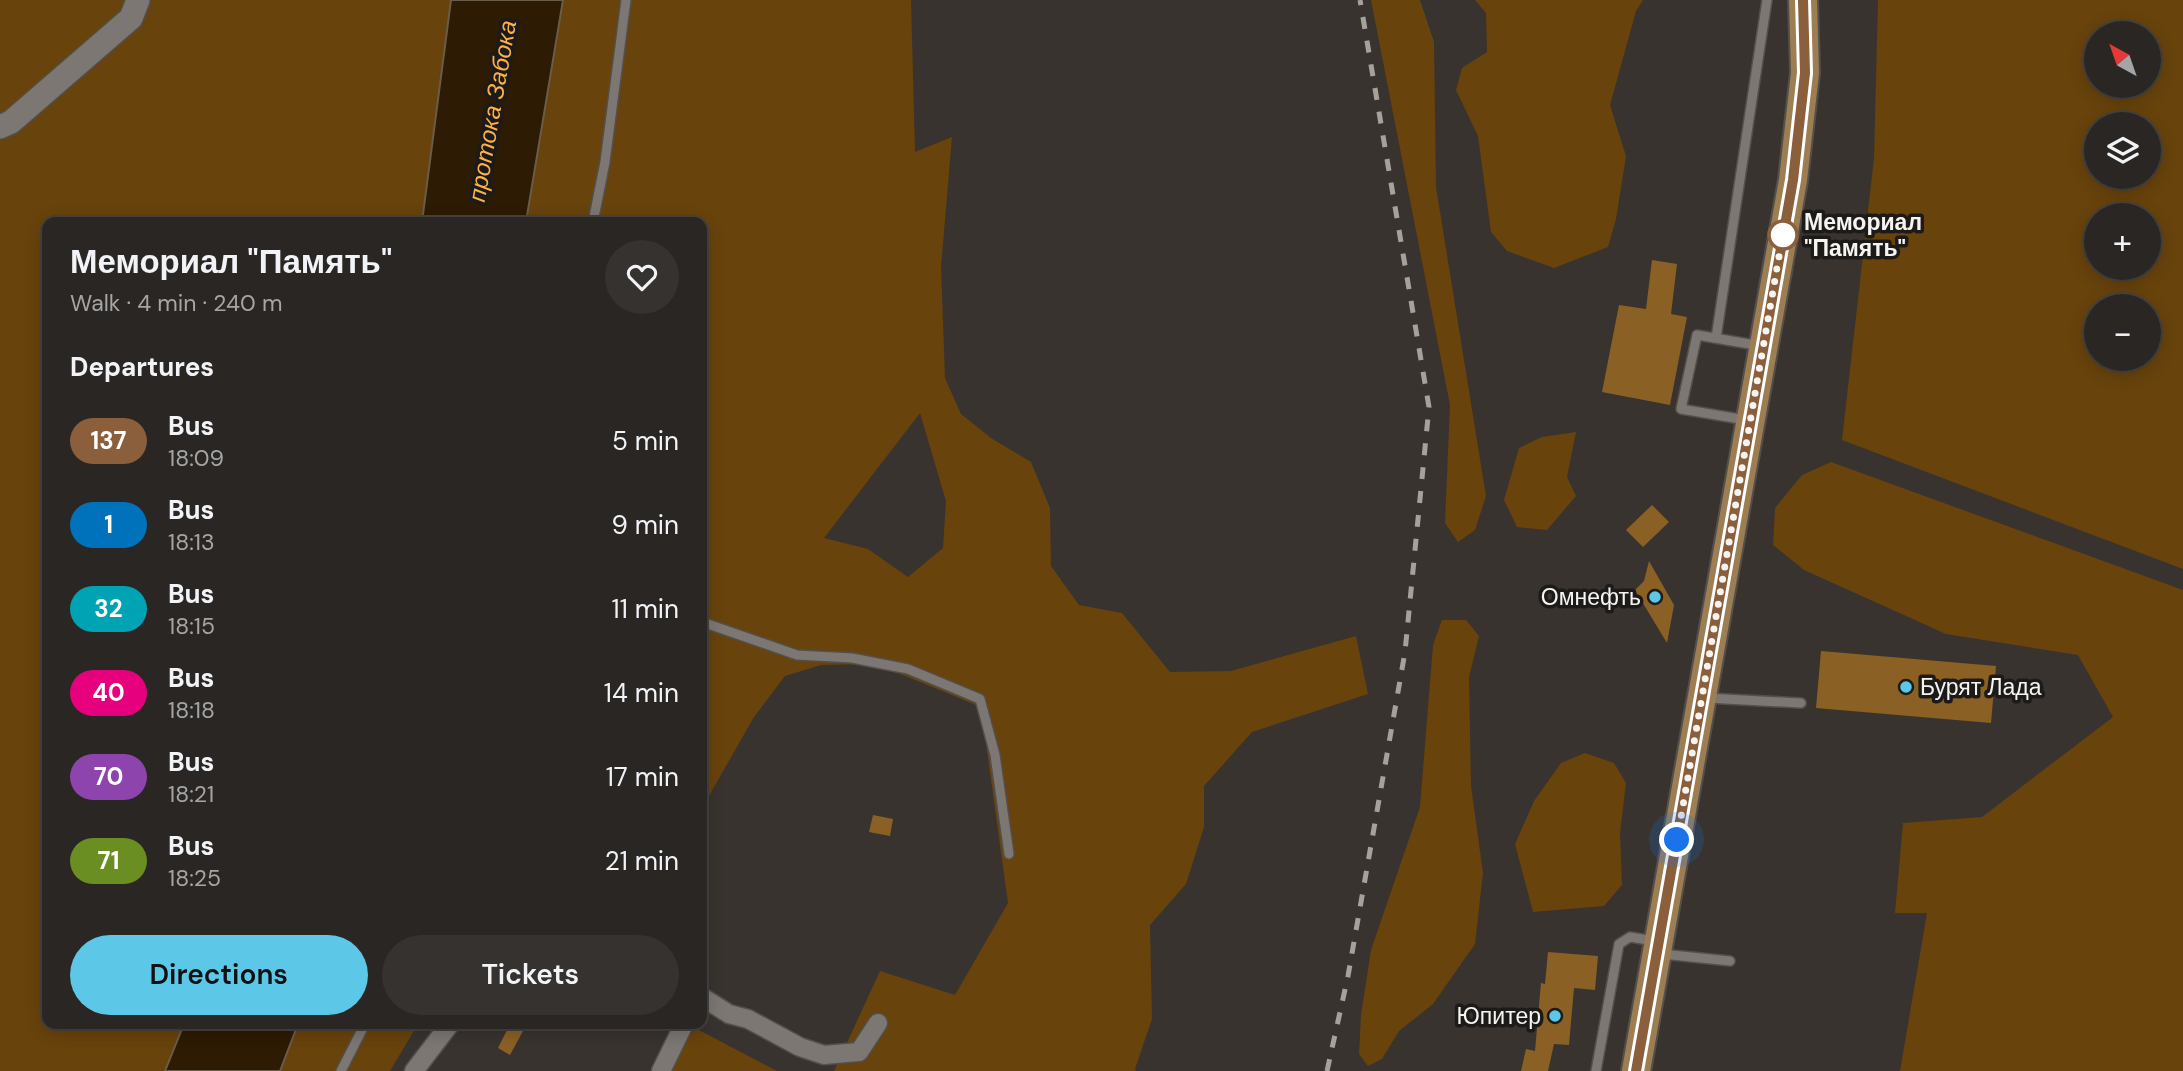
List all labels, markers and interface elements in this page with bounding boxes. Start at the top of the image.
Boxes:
water label: протока Забока [461,18,523,204]
north arrow [2084,21,2161,98]
map controls [2084,21,2161,371]
button: layers [2084,112,2161,189]
button: + [2084,203,2161,280]
place label: Мемориал "Память" [1804,207,1922,263]
marker: Мемориал "Память" [1768,220,1798,250]
text: Мемориал "Память" [70,240,392,283]
button: heart [605,240,679,314]
text: Walk · 4 min · 240 m [70,288,282,318]
button: − [2084,294,2161,371]
text: Departures [70,350,214,384]
text: Bus [168,409,214,443]
text: 5 min [612,424,679,458]
text: 137 [91,425,126,456]
text: 18:09 [168,443,224,473]
text: Bus [168,493,214,527]
text: 9 min [611,508,679,542]
text: 1 [104,509,113,540]
text: 18:13 [168,527,215,557]
text: Bus [168,577,214,611]
place label: Омнефть [1541,582,1641,612]
marker: Омнефть [1647,589,1663,605]
text: 11 min [612,592,679,626]
text: 32 [94,593,123,624]
text: 18:15 [168,611,215,641]
text: Bus [168,661,214,695]
place label: Бурят Лада [1920,672,2042,702]
text: 14 min [604,676,679,710]
text: 40 [92,677,125,708]
marker: Бурят Лада [1898,679,1914,695]
text: 18:18 [168,695,215,725]
text: Bus [168,745,214,779]
text: 17 min [606,760,679,794]
text: 70 [94,761,123,792]
text: 18:21 [168,779,214,809]
your location [1659,822,1694,857]
text: Bus [168,829,214,863]
text: 21 min [605,844,679,878]
text: 71 [97,845,120,876]
text: 18:25 [168,863,221,893]
button: Directions [70,935,368,1015]
button: Tickets [382,935,679,1015]
place label: Юпитер [1457,1001,1541,1031]
marker: Юпитер [1547,1008,1563,1024]

